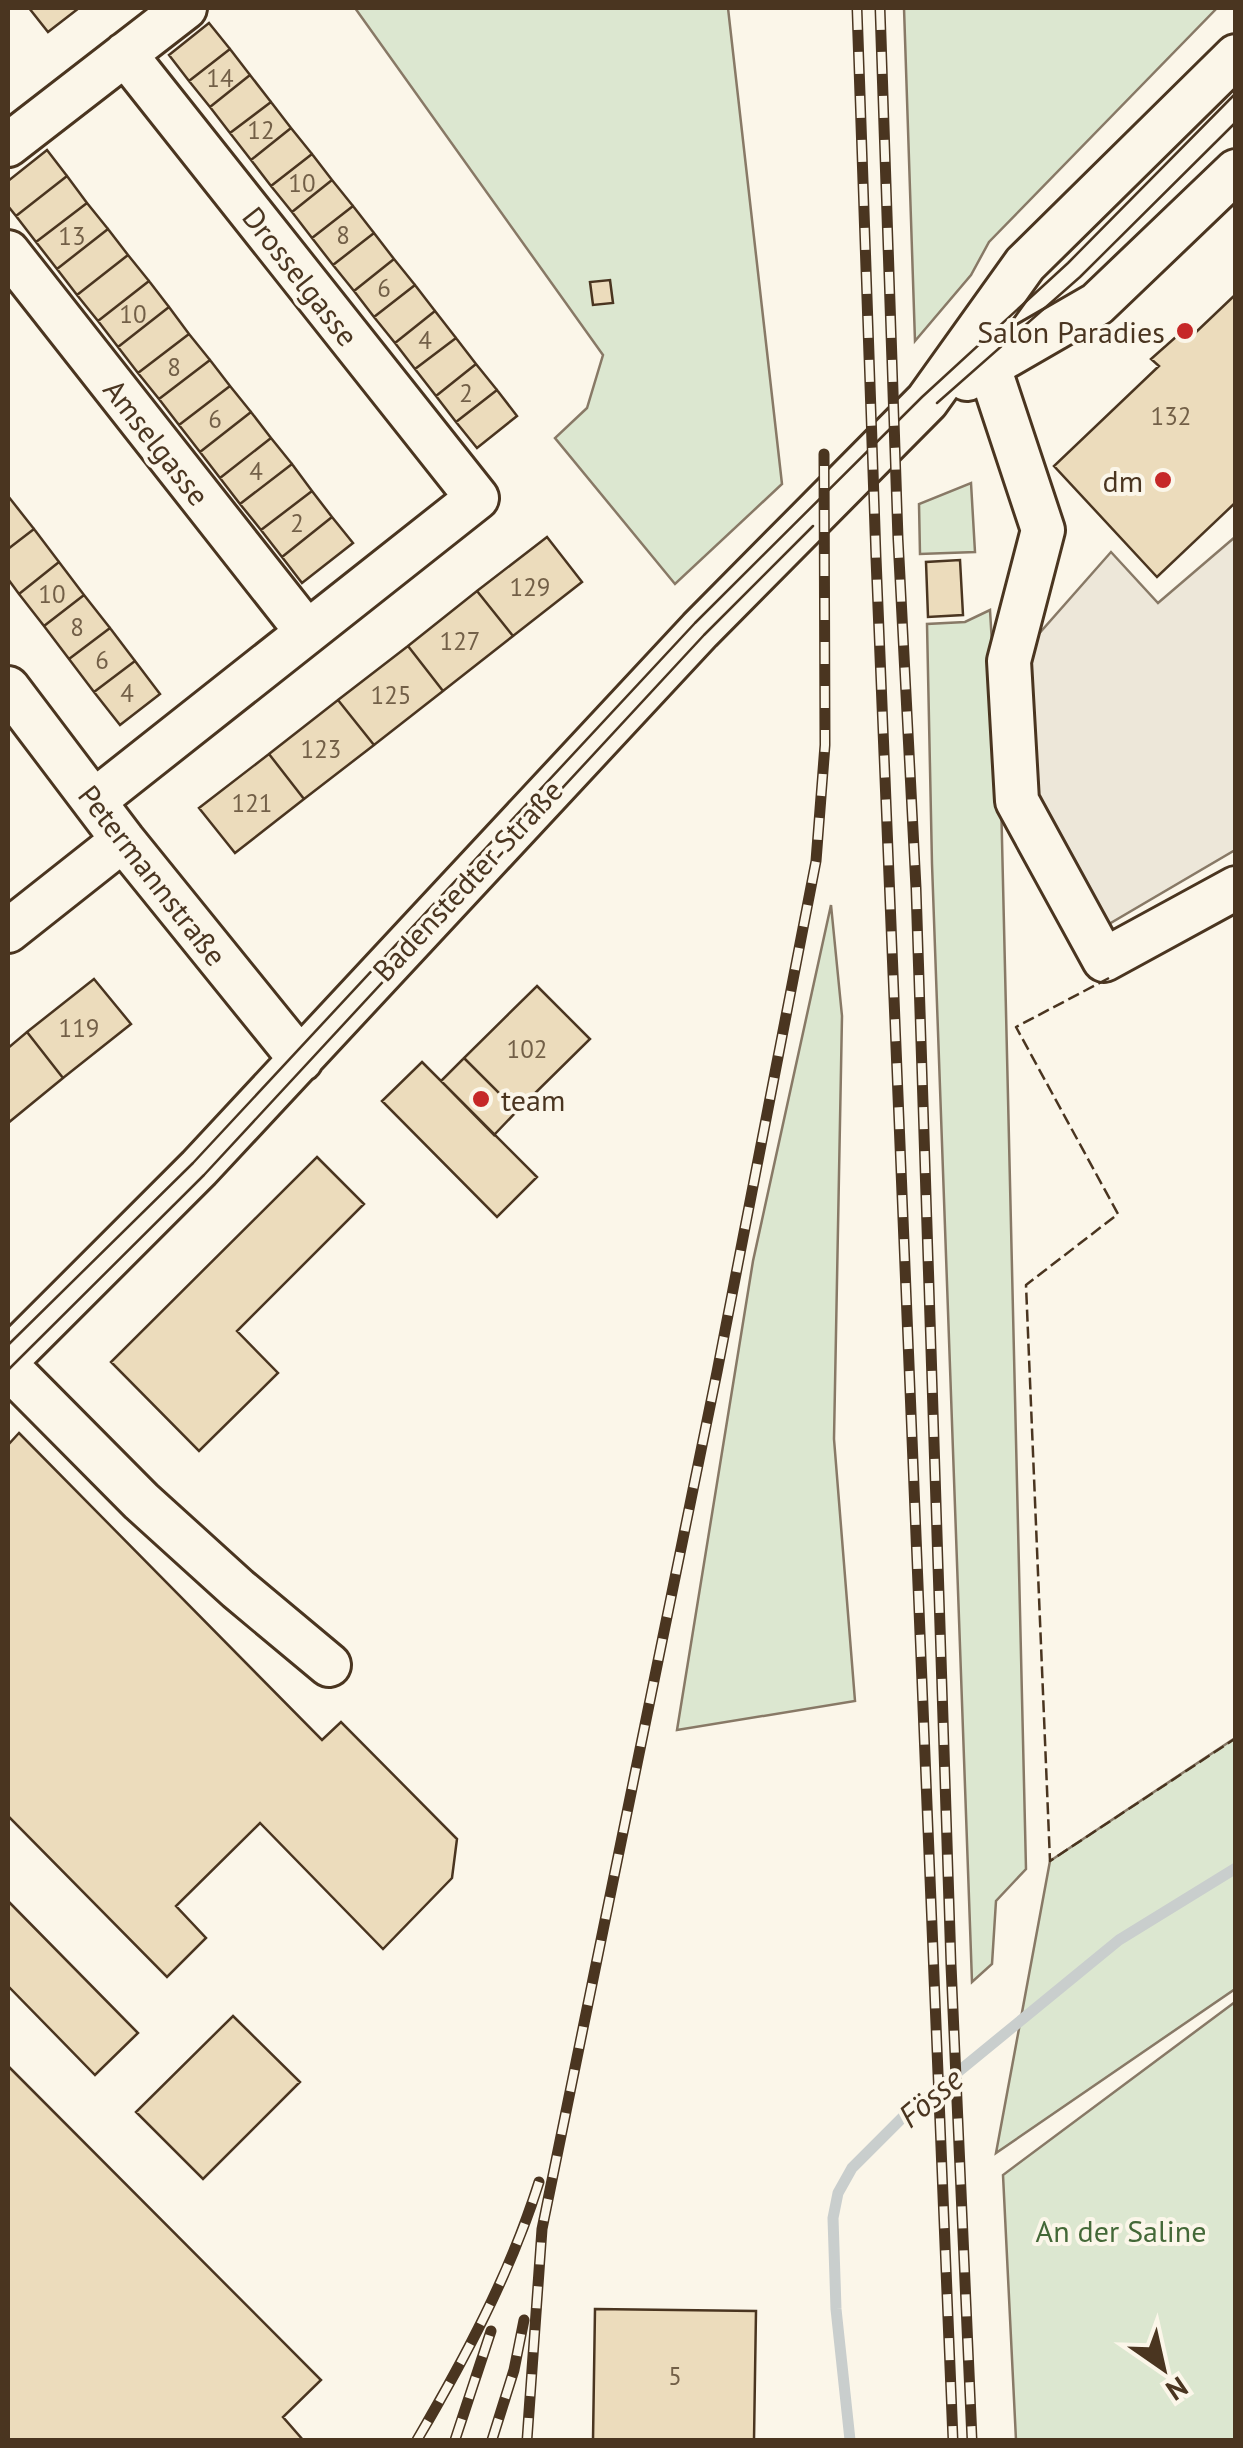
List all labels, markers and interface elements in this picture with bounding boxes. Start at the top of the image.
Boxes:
house number: 14 [206,62,234,94]
house number: 12 [247,114,275,146]
house number: 10 [288,167,316,199]
street label: Drosselgasse [234,198,368,354]
house number: 8 [336,219,350,251]
house number: 13 [58,220,86,252]
house number: 6 [377,272,391,304]
house number: 10 [119,298,147,330]
place label: Salon Paradies [977,312,1165,351]
marker: Salon Paradies [1174,320,1196,342]
house number: 4 [418,324,432,356]
house number: 8 [167,351,181,383]
street label: Amselgasse [95,371,219,513]
house number: 2 [459,377,473,409]
house number: 132 [1151,400,1191,432]
house number: 6 [208,403,222,435]
house number: 4 [249,455,263,487]
place label: dm [1103,461,1143,500]
marker: dm [1152,469,1174,491]
house number: 2 [290,507,304,539]
house number: 129 [510,571,550,603]
house number: 10 [38,578,66,610]
house number: 8 [70,611,84,643]
house number: 127 [440,625,480,657]
house number: 6 [95,644,109,676]
house number: 4 [120,677,134,709]
house number: 125 [371,679,411,711]
house number: 123 [301,733,341,765]
street label: Badenstedter Straße [364,771,570,989]
street label: Petermannstraße [70,777,236,973]
house number: 121 [232,787,272,819]
house number: 119 [59,1012,99,1044]
house number: 102 [507,1033,547,1065]
place label: team [501,1080,565,1119]
marker: team [470,1088,492,1110]
water label: Fösse [889,2058,971,2136]
park label: An der Saline [1036,2211,1206,2250]
north arrow [1113,2318,1213,2418]
house number: 5 [668,2360,682,2392]
text: N [1159,2369,1195,2410]

